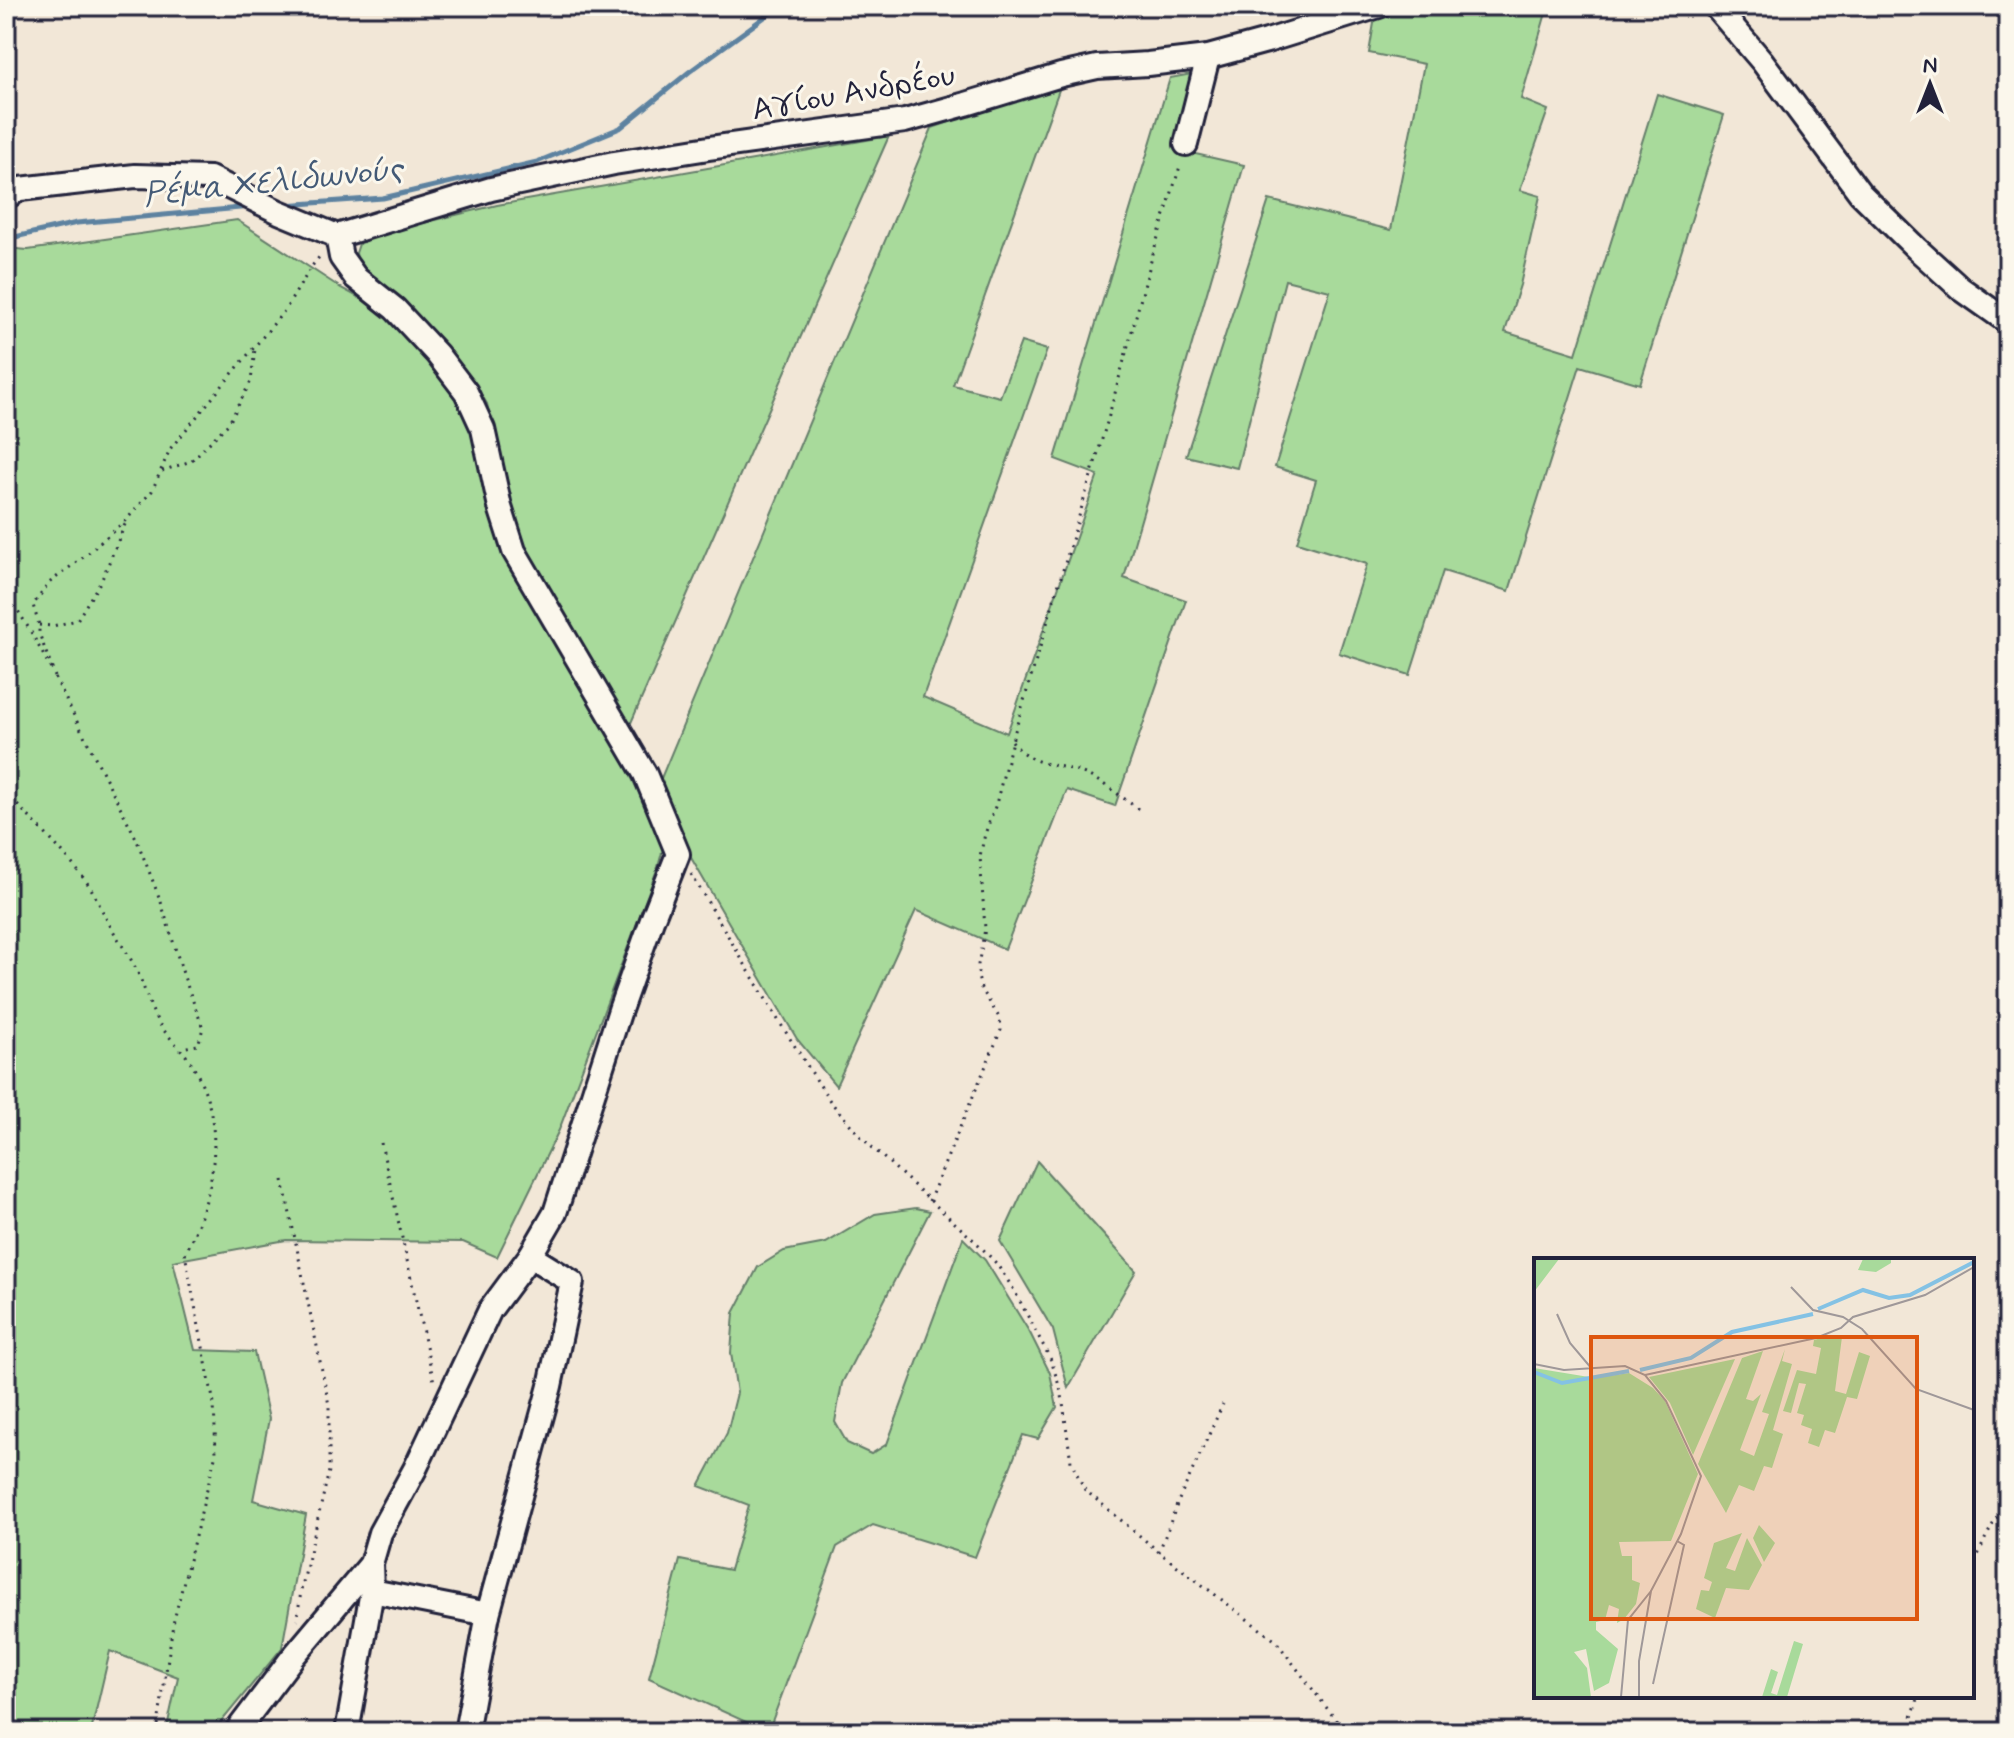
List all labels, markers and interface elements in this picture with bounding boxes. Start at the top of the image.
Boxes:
north arrow [1890,44,1970,124]
text: N [1923,52,1937,80]
street label: Αγίου Ανδρέου [748,53,958,132]
water label: Ρέμα Χελιδωνούς [141,146,407,218]
inset map [1534,1258,1974,1698]

